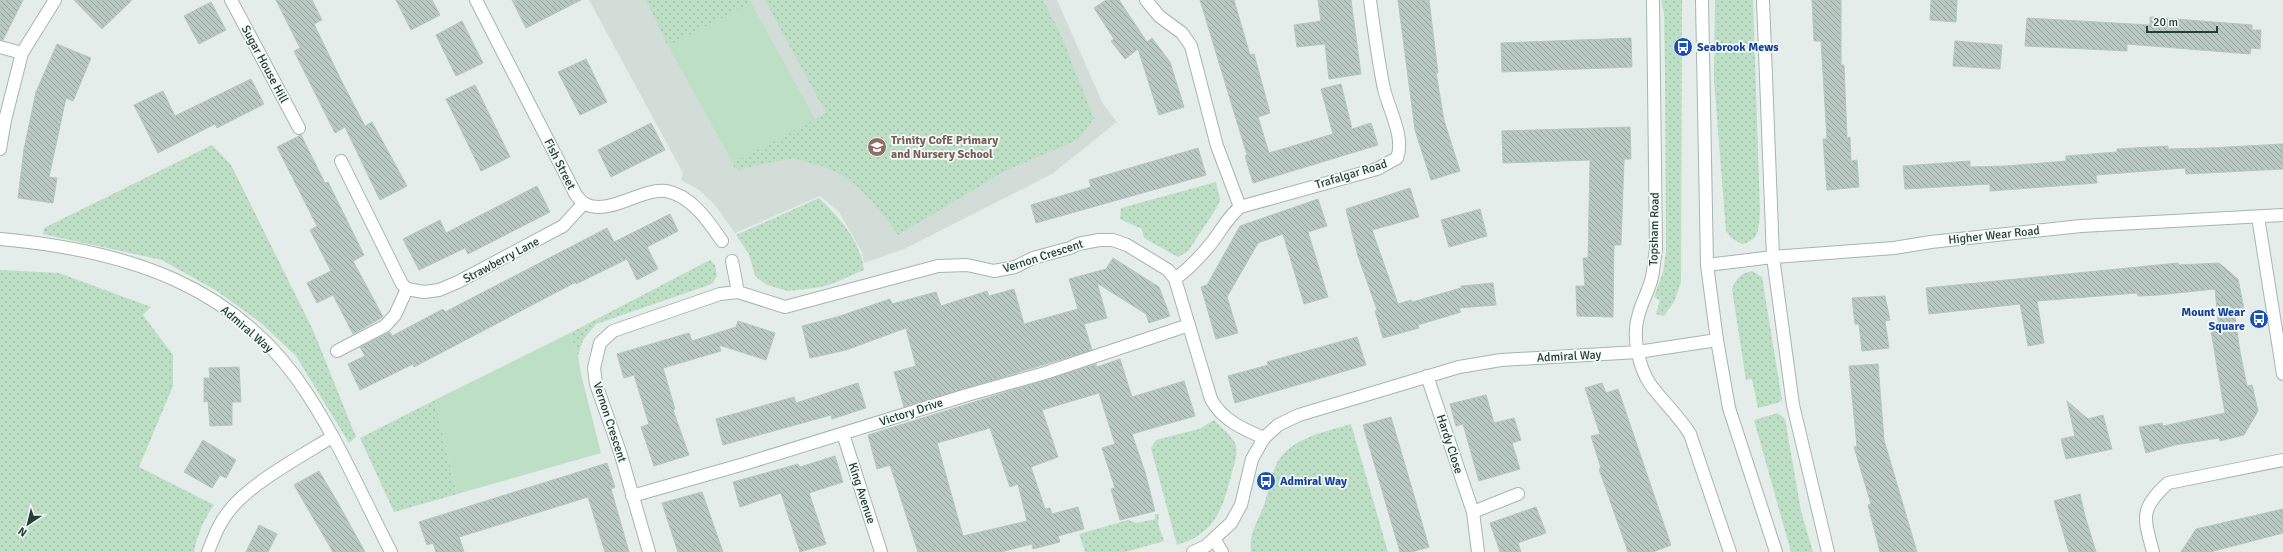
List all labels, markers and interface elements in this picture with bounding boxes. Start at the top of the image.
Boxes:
scale bar [2147,8,2217,34]
text: 20 m [2153,15,2178,30]
street label: Sugar House Hill [238,23,292,106]
bus stop icon: Seabrook Mews [1672,36,1694,58]
place label: Seabrook Mews [1697,40,1779,55]
place label: Trinity CofE Primary and Nursery School [891,133,998,162]
street label: Fish Street [540,136,579,192]
school or university icon: Trinity CofE Primary and Nursery School [866,136,888,158]
street label: Trafalgar Road [1313,156,1389,193]
street label: Topsham Road [1646,192,1663,266]
street label: Higher Wear Road [1948,223,2041,248]
street label: Strawberry Lane [460,234,542,287]
street label: Vernon Crescent [1001,236,1085,277]
street label: Admiral Way [217,303,276,356]
place label: Mount Wear Square [2181,305,2245,334]
bus stop icon: Mount Wear Square [2248,308,2270,330]
street label: Admiral Way [1537,347,1602,366]
street label: Vernon Crescent [589,380,630,464]
street label: Victory Drive [877,395,945,430]
street label: Hardy Close [1433,413,1466,476]
street label: King Avenue [845,461,878,526]
bus stop icon: Admiral Way [1255,470,1277,492]
place label: Admiral Way [1280,474,1347,489]
north arrow [8,504,48,544]
text: N [16,524,29,539]

